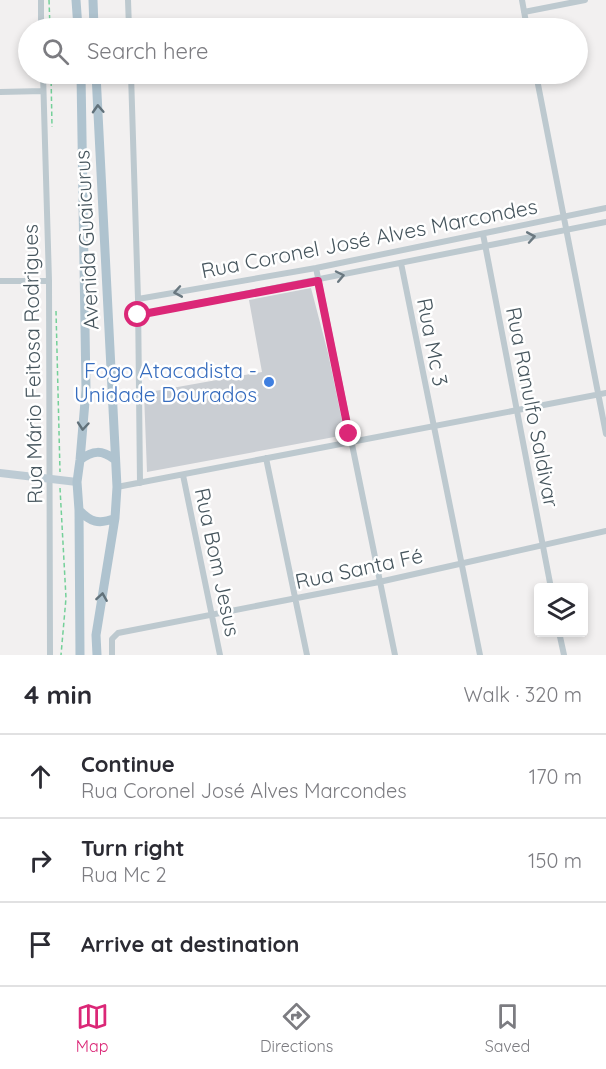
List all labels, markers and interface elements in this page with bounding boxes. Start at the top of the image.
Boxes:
search box [18,18,588,84]
icon: search [39,35,72,68]
text: Search here [87,37,208,65]
one-way arrow [91,105,104,114]
street label: Avenida Guaicurus [68,149,104,331]
street label: Rua Coronel José Alves Marcondes [199,193,539,283]
street label: Rua Mário Feitosa Rodrigues [17,224,47,504]
one-way arrow [525,231,535,244]
one-way arrow [334,270,344,283]
one-way arrow [173,286,183,298]
street label: Rua Mc 3 [412,296,454,388]
route start [124,301,150,327]
street label: Rua Ranulfo Saldivar [501,305,565,509]
place label: Fogo Atacadista - Unidade Dourados [74,357,257,407]
marker: Fogo Atacadista - Unidade Dourados [262,375,276,389]
route end [335,420,361,446]
one-way arrow [77,421,90,430]
street label: Rua Bom Jesus [190,485,246,639]
street label: Rua Santa Fé [293,542,425,594]
map controls [534,583,588,637]
button: layers [534,583,588,637]
one-way arrow [96,592,108,602]
text: 4 min [24,678,92,711]
text: Walk · 320 m [463,682,582,707]
text: Continue [81,750,175,778]
icon: ahead [24,760,57,793]
text: 170 m [529,764,582,789]
text: Rua Coronel José Alves Marcondes [81,778,407,803]
text: Turn right [81,834,185,862]
icon: right [24,844,57,877]
text: 150 m [528,848,582,873]
text: Rua Mc 2 [81,862,167,887]
icon: arrive [24,928,57,961]
text: Arrive at destination [81,930,299,958]
tab: Map [76,1000,109,1056]
tab: Directions [260,1000,333,1056]
tab: Saved [485,1000,530,1056]

